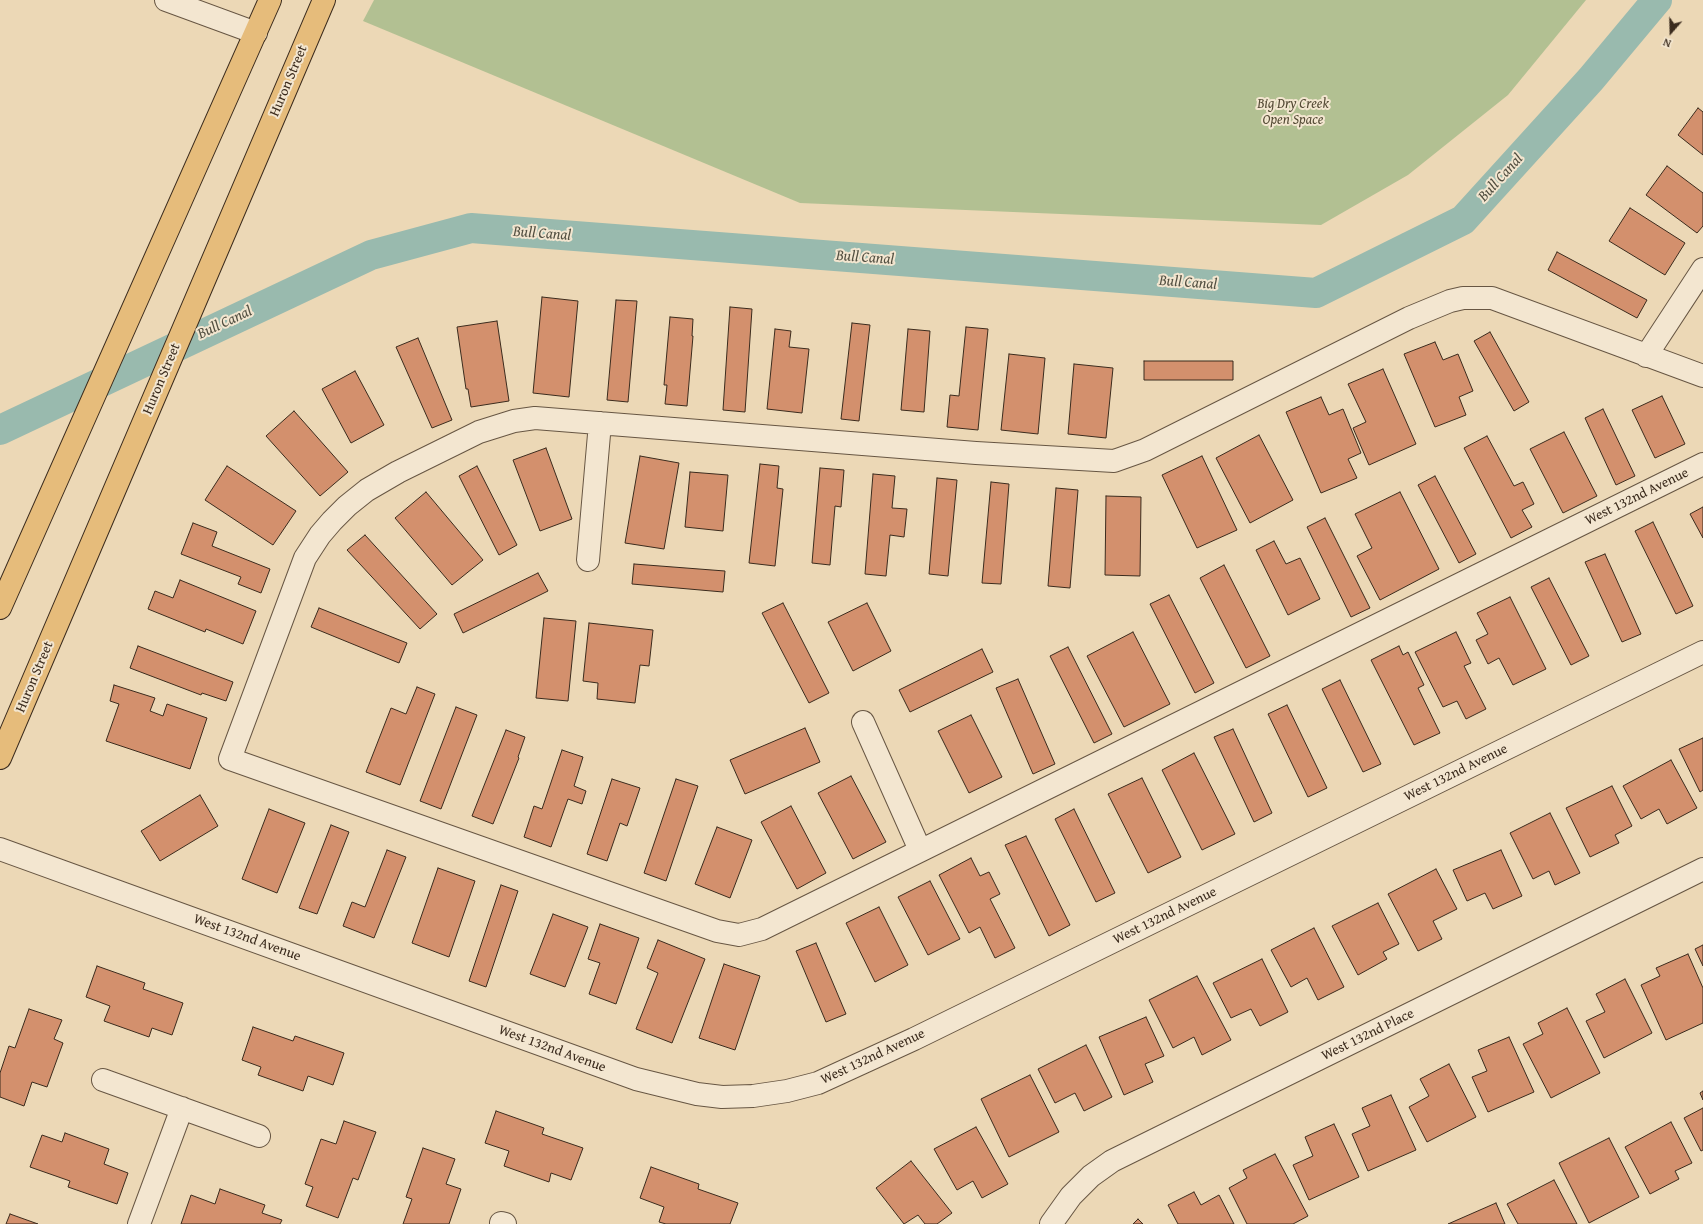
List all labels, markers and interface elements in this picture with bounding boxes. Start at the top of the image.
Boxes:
north arrow [1651,12,1691,52]
text: N [1661,35,1673,52]
street label: Huron Street [266,43,312,119]
park label: Big Dry Creek Open Space [1257,96,1329,128]
water label: Bull Canal [1475,150,1527,206]
water label: Bull Canal [512,223,572,245]
water label: Bull Canal [835,247,895,269]
water label: Bull Canal [1158,272,1218,294]
water label: Bull Canal [195,303,255,343]
street label: Huron Street [139,341,185,417]
street label: West 132nd Avenue [1582,465,1692,529]
street label: Huron Street [12,639,58,715]
street label: West 132nd Avenue [1401,741,1511,805]
street label: West 132nd Avenue [1110,884,1220,948]
street label: West 132nd Avenue [191,911,303,965]
street label: West 132nd Place [1319,1005,1417,1065]
street label: West 132nd Avenue [496,1022,608,1076]
street label: West 132nd Avenue [818,1025,928,1089]

